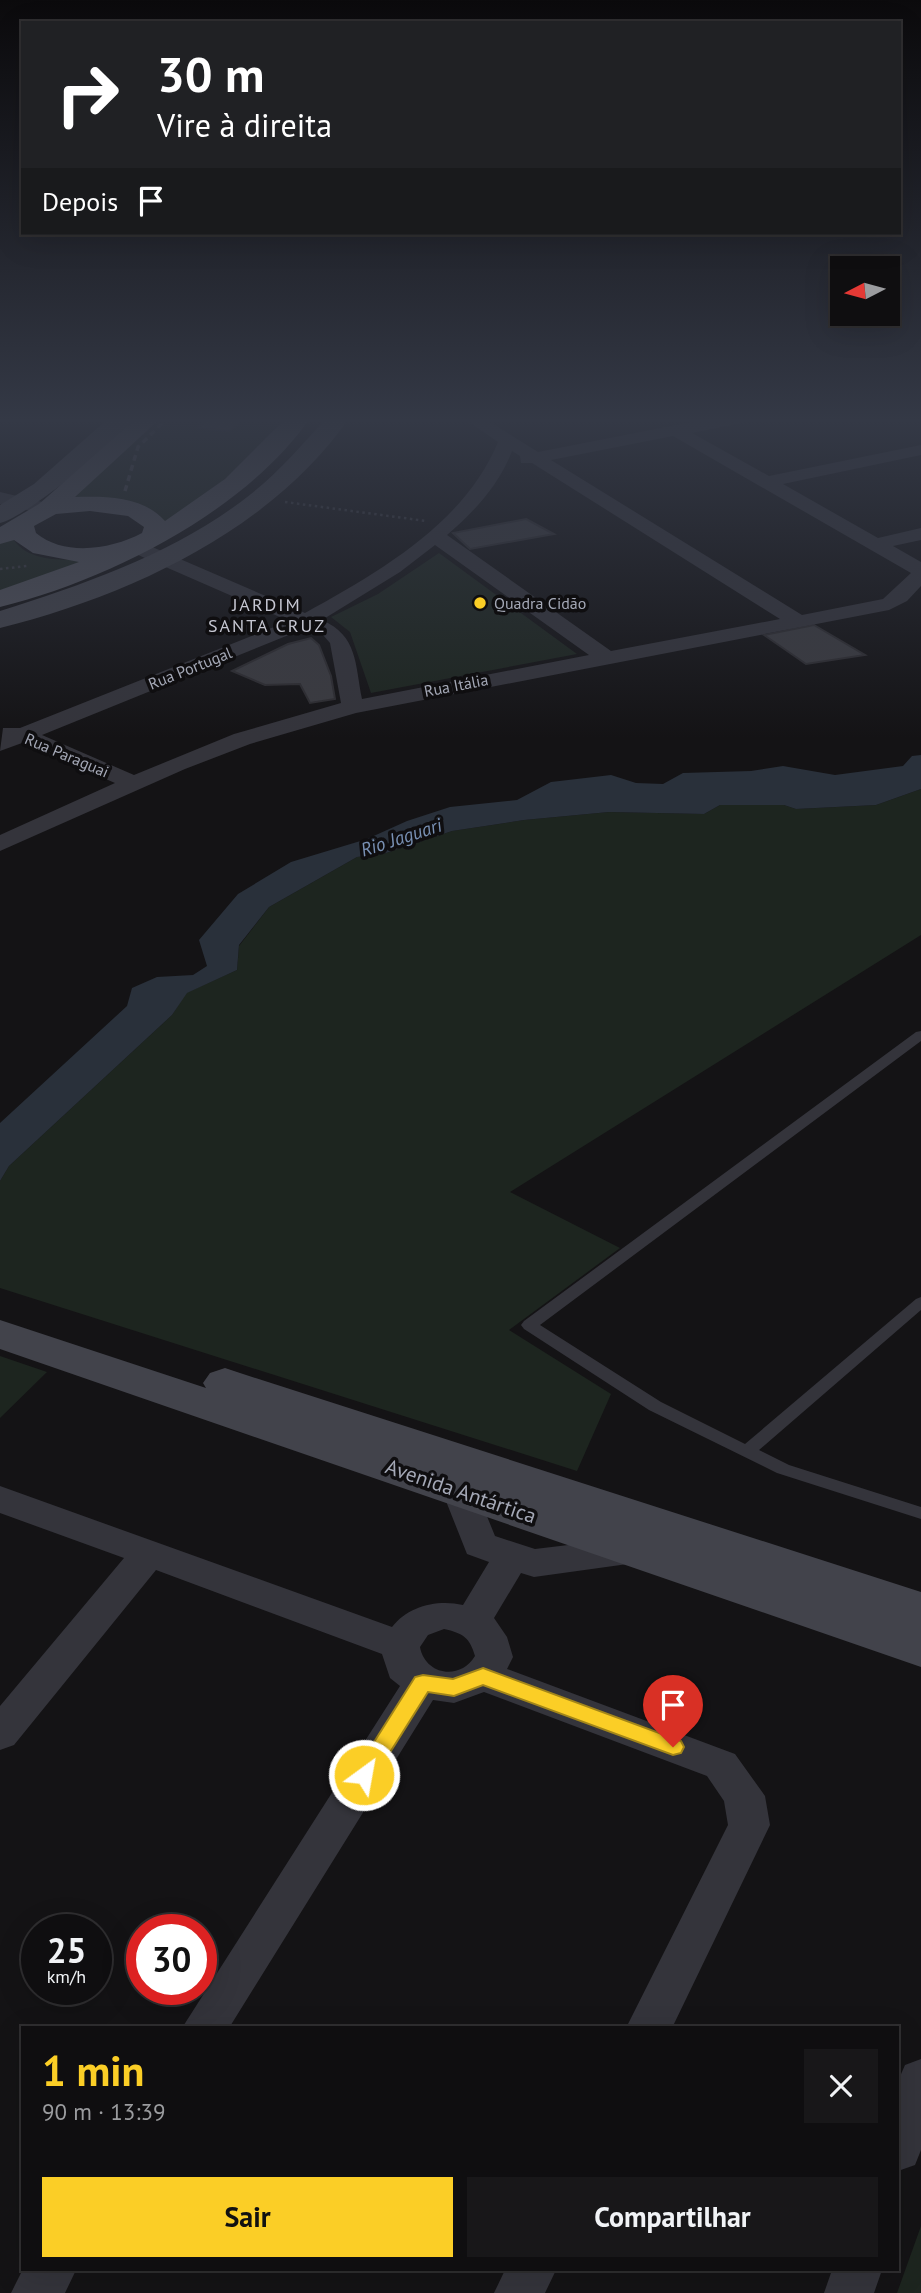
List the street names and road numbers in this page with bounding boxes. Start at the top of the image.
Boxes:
street label: Rua Portugal [145,642,235,694]
street label: Rua Itália [422,669,490,701]
street label: Rua Paraguai [22,728,112,782]
street label: Avenida Antártica [382,1453,540,1529]

